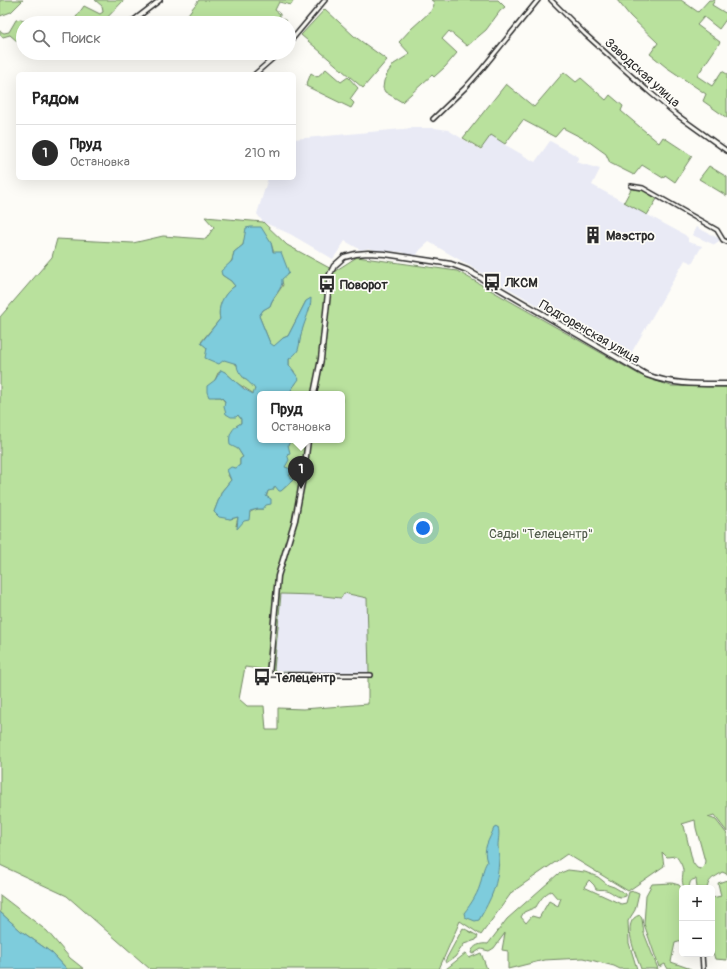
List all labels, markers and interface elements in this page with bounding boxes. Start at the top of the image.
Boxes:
search box [16,16,296,60]
icon: search [30,27,52,49]
text: Поиск [62,29,101,48]
street label: Заводская улица [601,35,683,111]
text: Рядом [32,88,79,109]
text: Пруд [70,135,102,154]
text: 1 [42,145,48,161]
text: 210 m [244,145,280,161]
text: Остановка [70,154,130,170]
building icon: Маэстро [583,225,603,245]
place label: Маэстро [606,228,654,244]
bus stop icon: ЛКСМ [482,272,502,292]
bus stop icon: Поворот [317,274,337,294]
place label: ЛКСМ [504,275,538,291]
place label: Поворот [340,277,388,293]
street label: Подгоренская улица [536,297,643,367]
popup [257,391,345,443]
text: Пруд [271,400,303,419]
text: Остановка [271,419,331,435]
pin: 1 [288,456,314,489]
your location [413,518,433,538]
park label: Сады "Телецентр" [489,526,593,542]
bus stop icon: Телецентр [252,667,272,687]
place label: Телецентр [274,670,336,686]
map controls [679,885,715,957]
button: + [679,885,715,921]
button: − [679,921,715,957]

